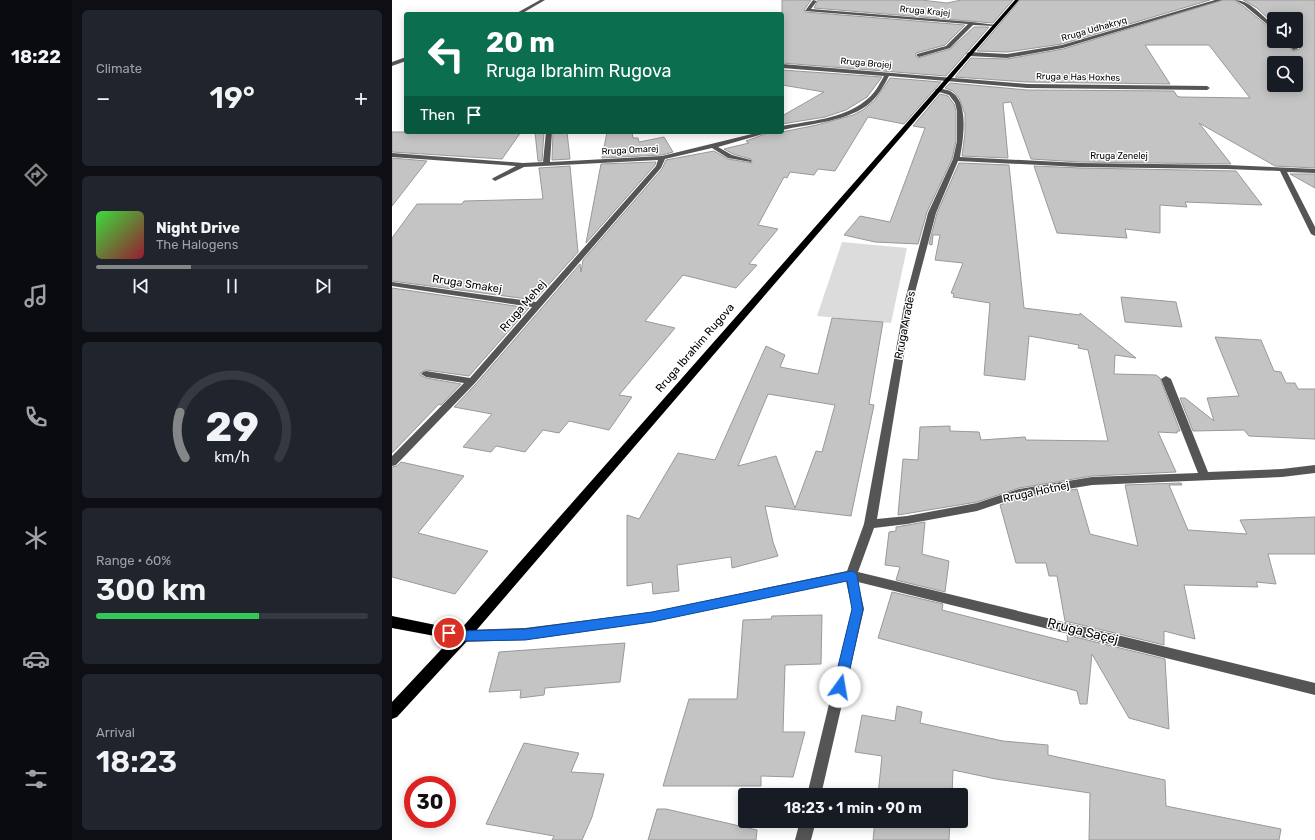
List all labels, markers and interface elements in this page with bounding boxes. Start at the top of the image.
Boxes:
street label: Rruga Krajej [899,4,951,18]
map controls [1267,12,1303,92]
button: sound [1267,12,1303,48]
street label: Rruga Udhakryq [1060,15,1128,43]
text: 20 m [486,26,555,59]
icon: left [420,28,472,80]
text: 18:22 [11,46,61,68]
street label: Rruga Brojej [840,56,892,70]
button: search [1267,56,1303,92]
text: Rruga Ibrahim Rugova [486,60,671,82]
text: Climate [96,61,142,76]
street label: Rruga e Has Hoxhes [1036,71,1121,83]
text: 19° [210,80,255,116]
text: − [96,85,110,112]
text: + [354,85,368,112]
icon: arrive [463,104,485,126]
text: Then [420,106,455,124]
street label: Rruga Omarej [601,144,659,156]
street label: Rruga Zenelej [1090,151,1148,161]
icon: directions [22,161,50,189]
text: Night Drive [156,219,240,237]
text: The Halogens [156,237,238,252]
street label: Rruga Smakej [431,272,503,296]
icon: previous [130,275,152,297]
icon: pause [221,275,243,297]
icon: next [312,275,334,297]
street label: Rruga Mehej [497,277,549,334]
icon: music [22,282,50,310]
street label: Rruga Arades [892,290,918,360]
street label: Rruga Ibrahim Rugova [653,301,737,395]
text: 29 [205,402,259,451]
icon: phone [22,403,50,431]
text: km/h [214,449,250,466]
street label: Rruga Hotnej [1002,479,1070,505]
icon: climate [22,524,50,552]
text: Range · 60% [96,553,171,568]
text: 300 km [96,572,206,608]
street label: Rruga Saçej [1046,615,1120,648]
pin [432,616,466,650]
icon: arrive [438,622,460,644]
icon: car [22,645,50,673]
position arrow [819,666,861,708]
text: Arrival [96,725,135,740]
text: 18:23 [96,744,177,780]
icon: filters [22,765,50,793]
speed limit sign: 30 [404,776,456,828]
text: 18:23 · 1 min · 90 m [784,799,922,817]

